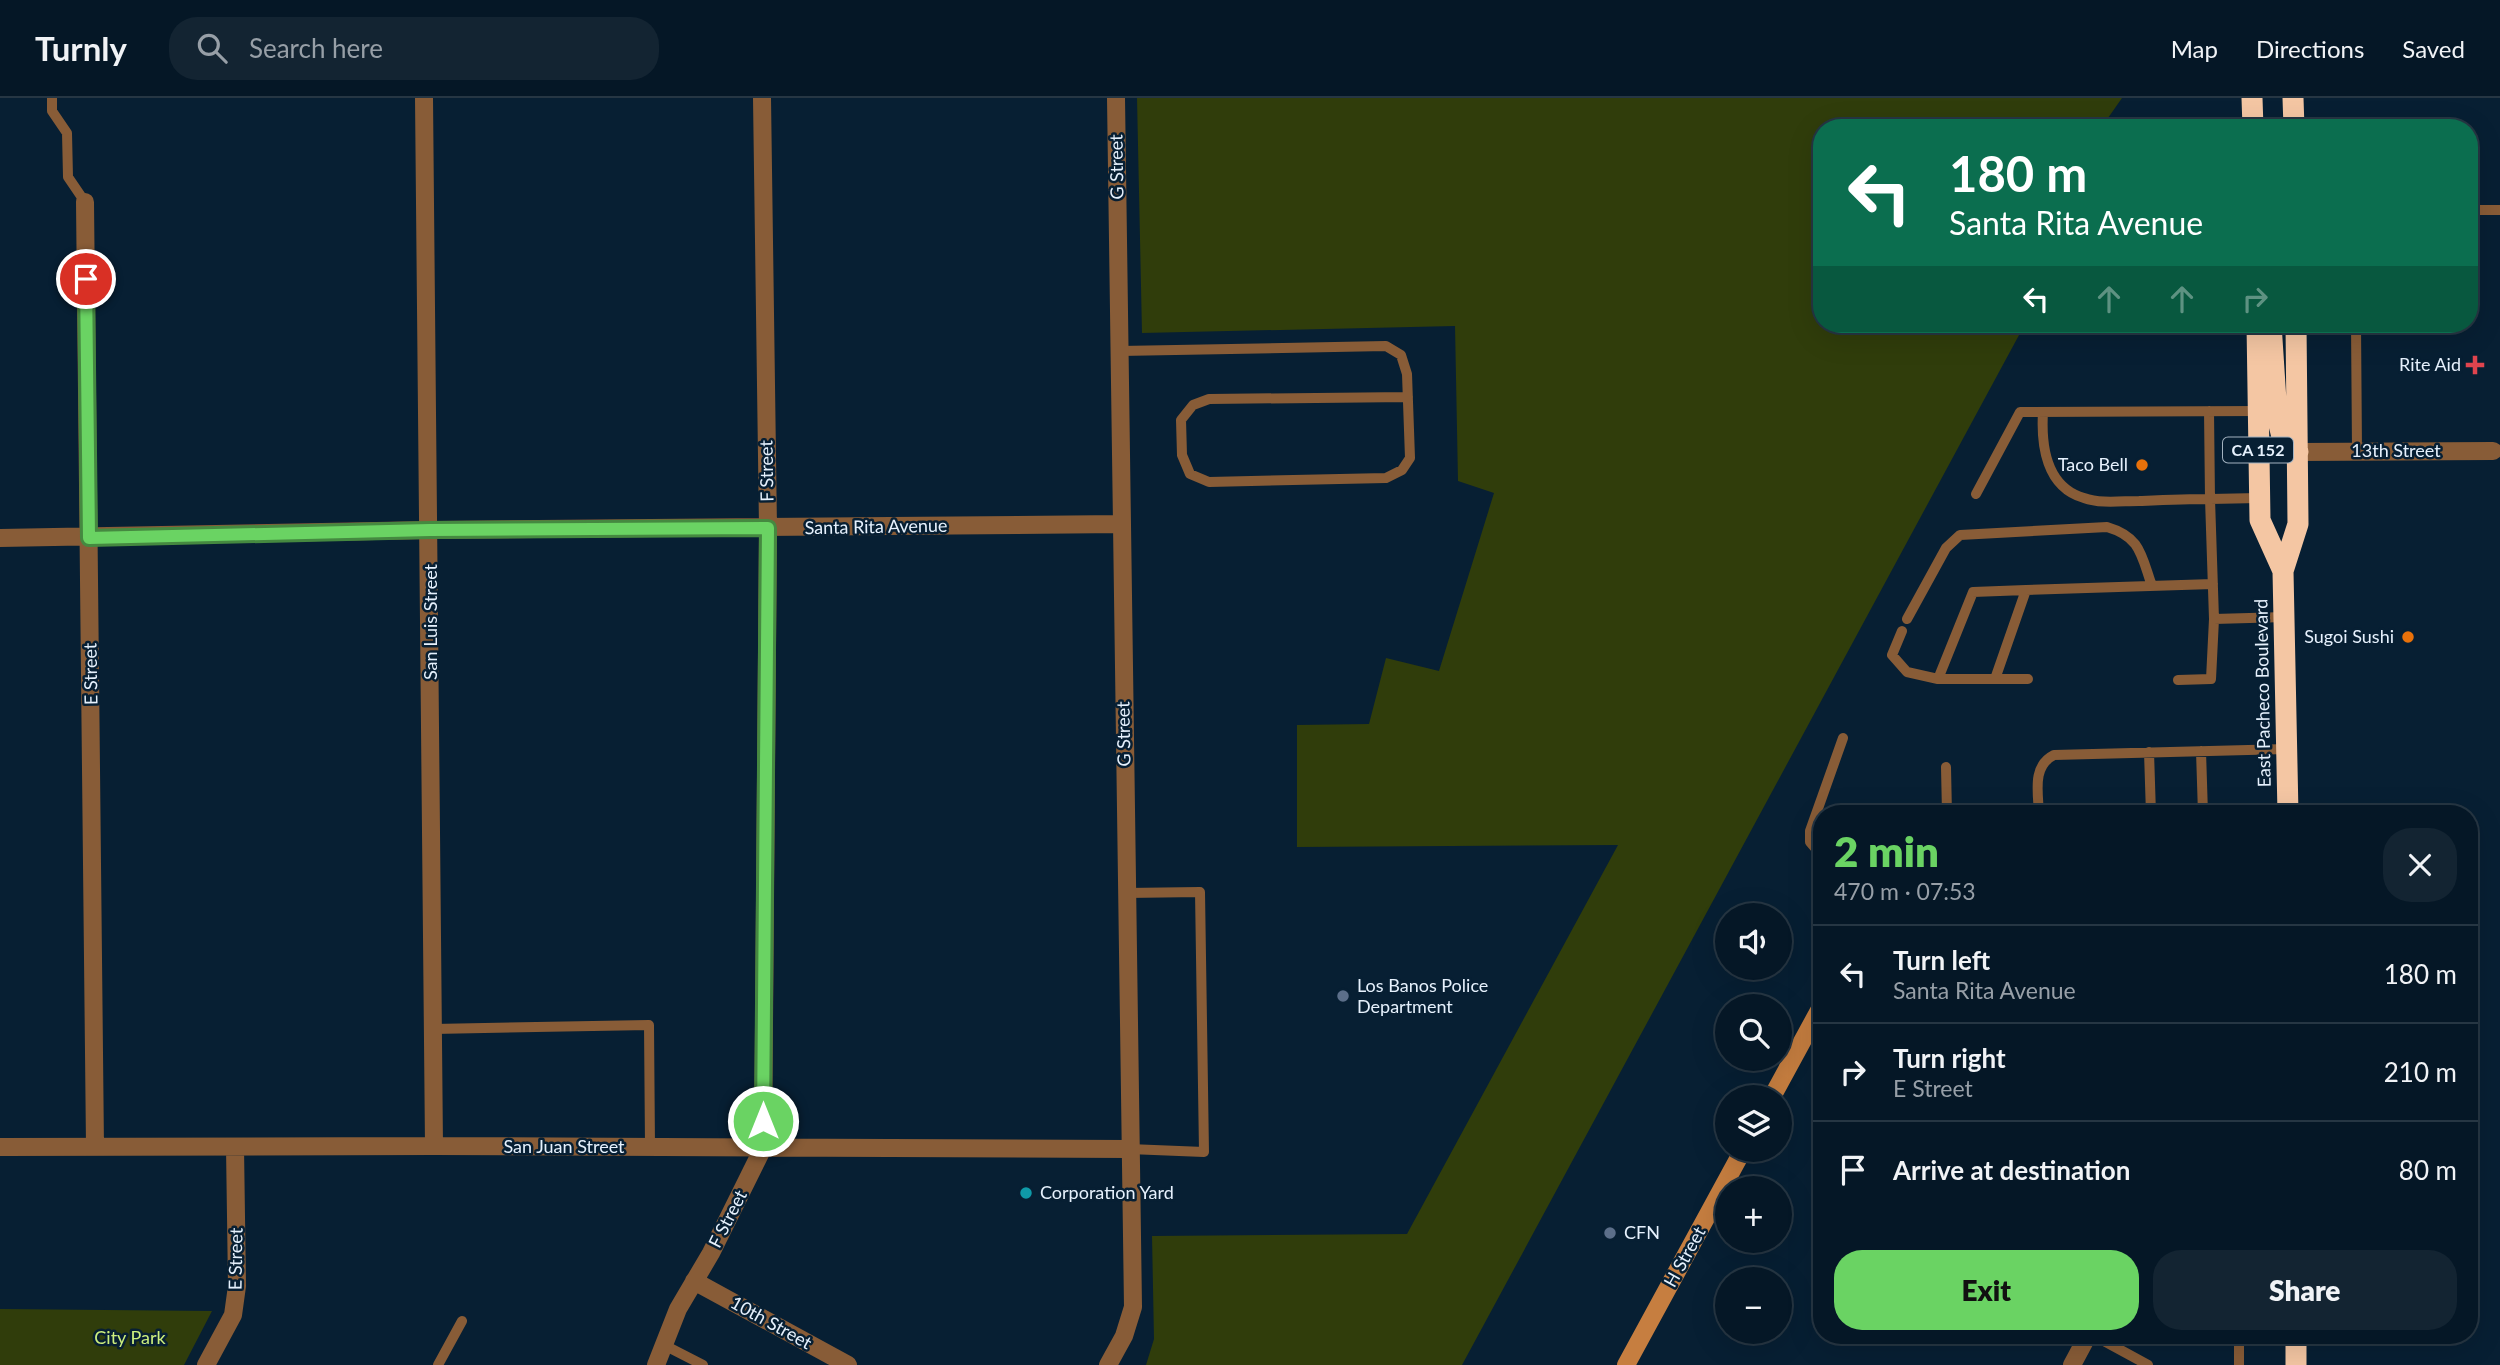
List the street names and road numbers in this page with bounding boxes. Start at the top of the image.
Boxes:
street label: G Street [1104,134,1128,200]
road number: CA 152 [2223,438,2293,462]
street label: F Street [754,439,778,502]
street label: 13th Street [2351,439,2441,461]
street label: Santa Rita Avenue [804,514,948,538]
street label: San Luis Street [419,563,441,680]
street label: East Pacheco Boulevard [2249,599,2275,787]
street label: E Street [78,642,102,705]
street label: G Street [1111,701,1135,767]
street label: San Juan Street [503,1135,625,1157]
street label: F Street [703,1186,751,1251]
street label: H Street [1659,1222,1710,1291]
street label: E Street [223,1227,247,1290]
street label: 10th Street [727,1291,816,1354]

